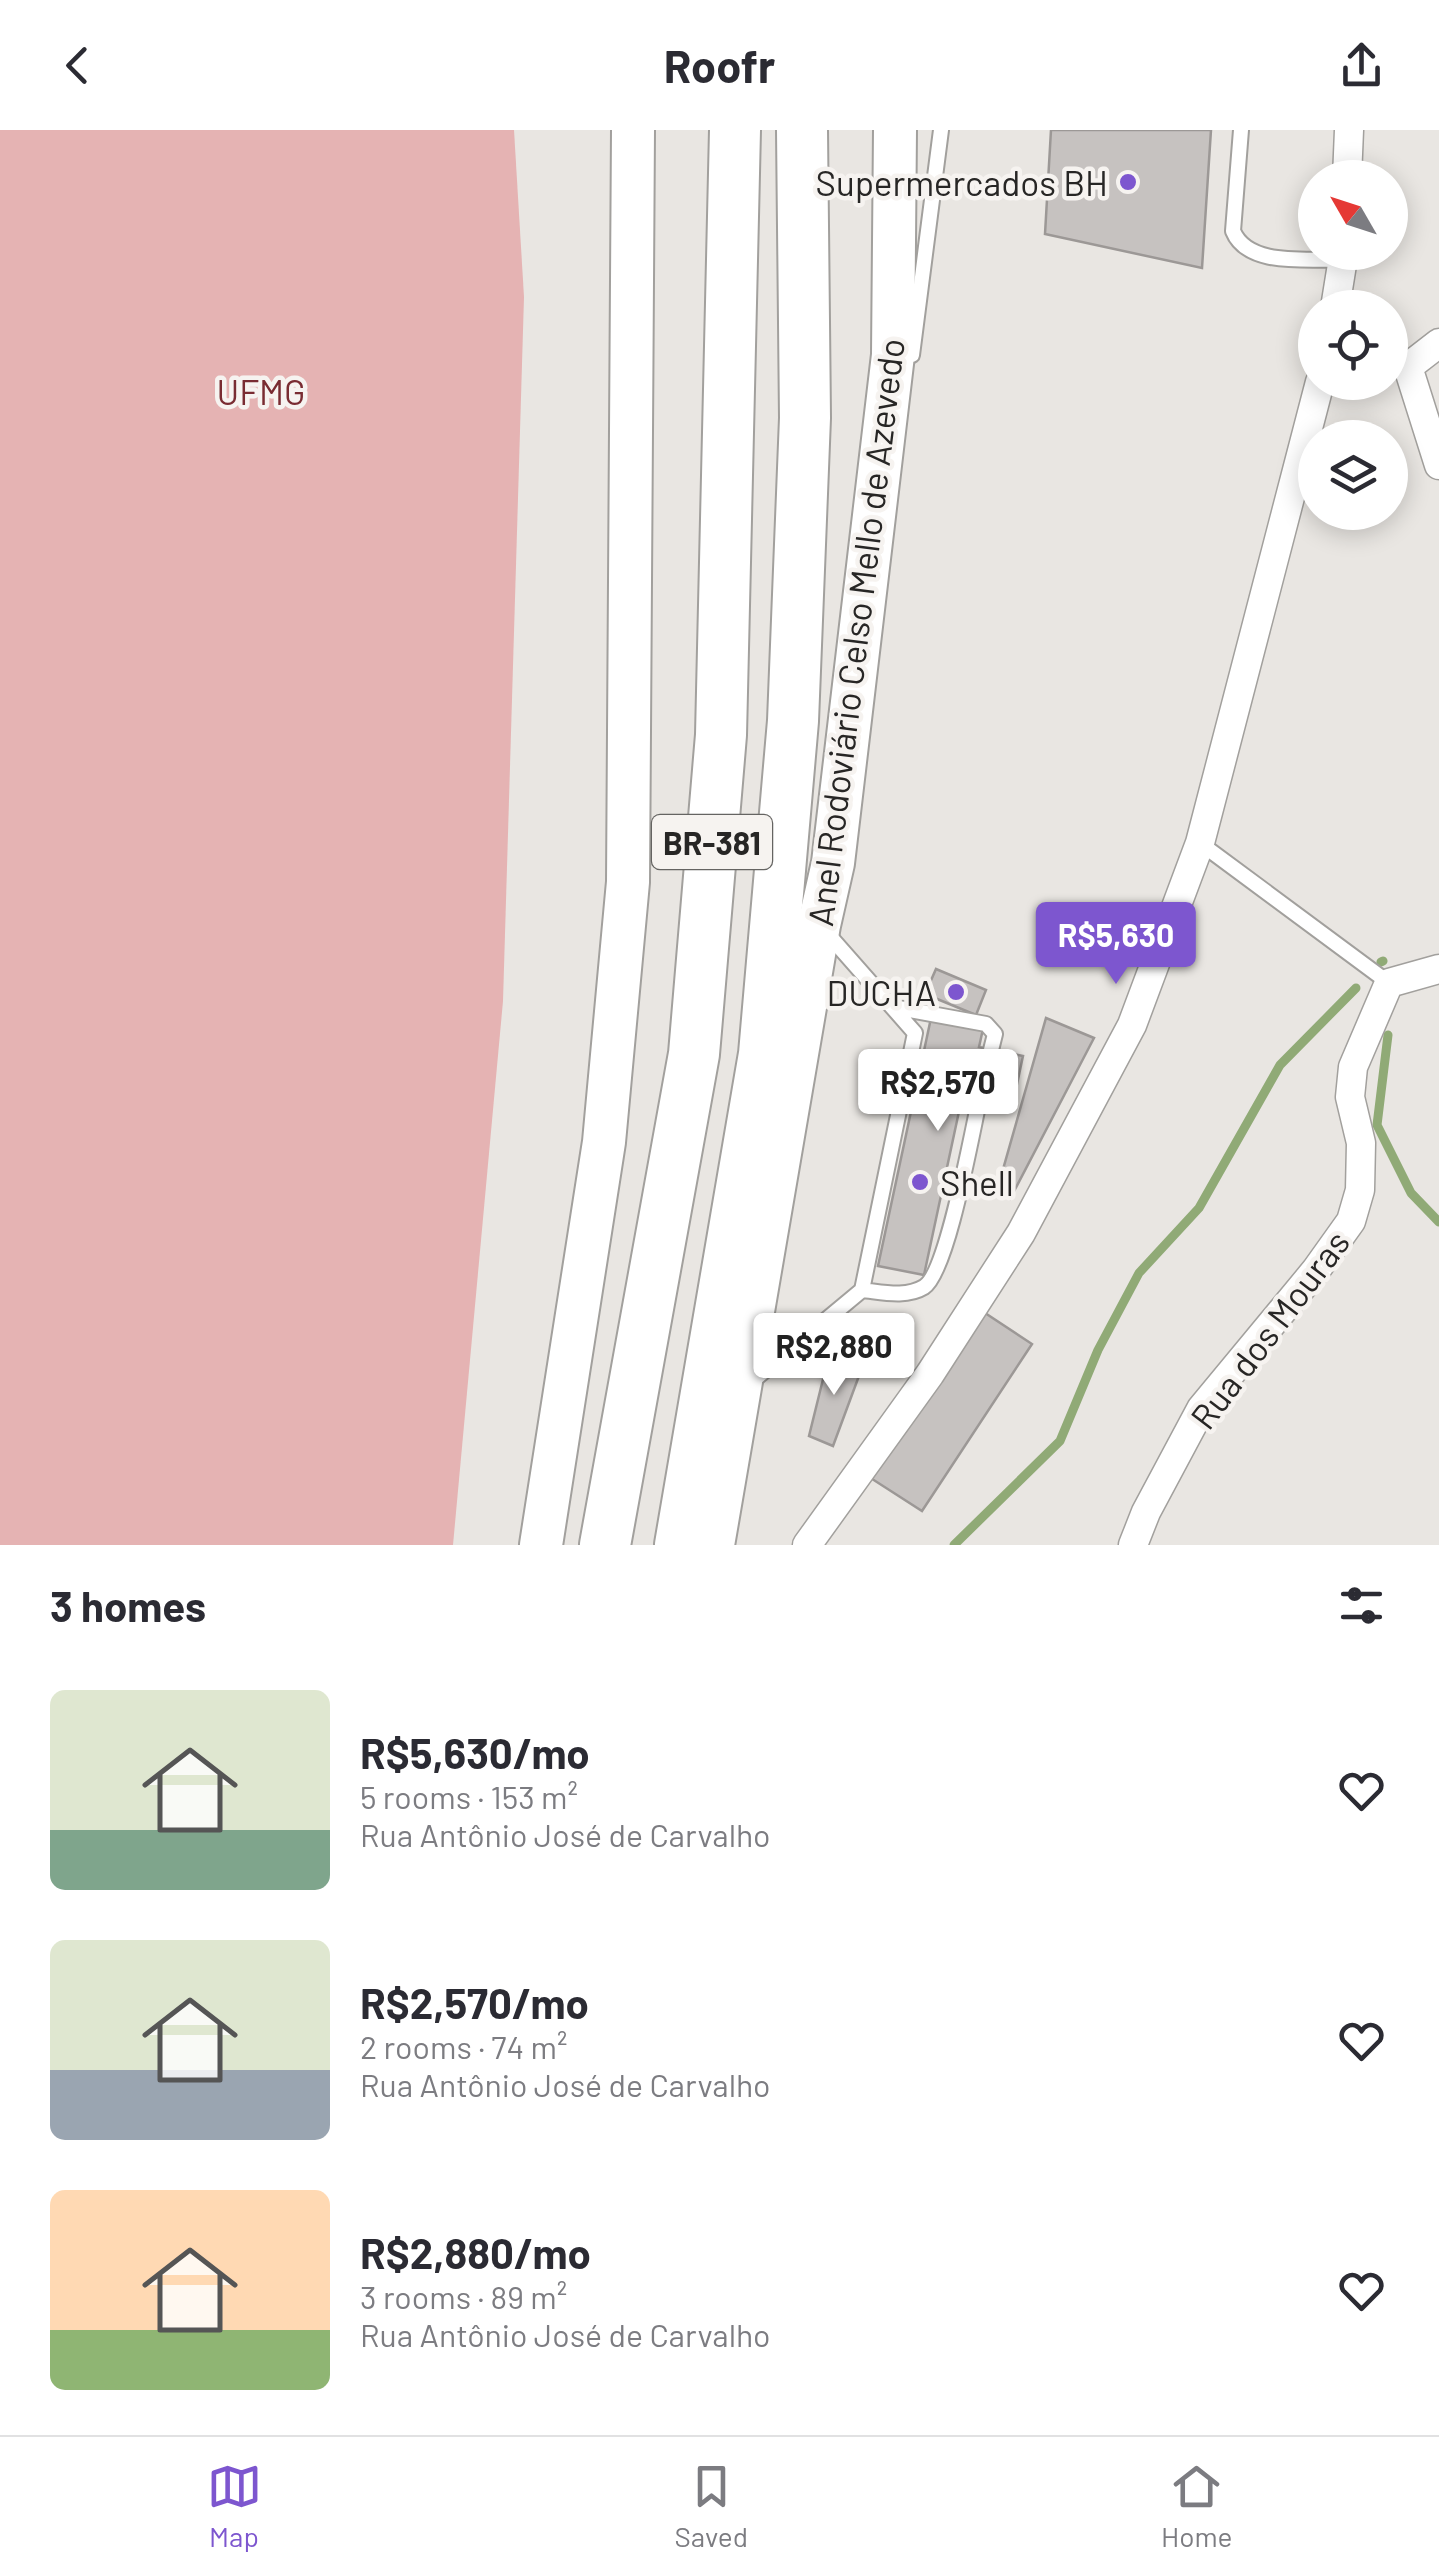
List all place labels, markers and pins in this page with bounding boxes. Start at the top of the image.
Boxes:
place label: Supermercados BH [815,161,1108,203]
marker: Supermercados BH [1117,171,1139,193]
pin: R$5,630 [1024,902,1208,987]
place label: DUCHA [827,971,936,1013]
marker: DUCHA [945,981,967,1003]
pin: R$2,570 [846,1049,1030,1134]
place label: Shell [940,1161,1014,1203]
marker: Shell [909,1171,931,1193]
pin: R$2,880 [742,1313,926,1398]

